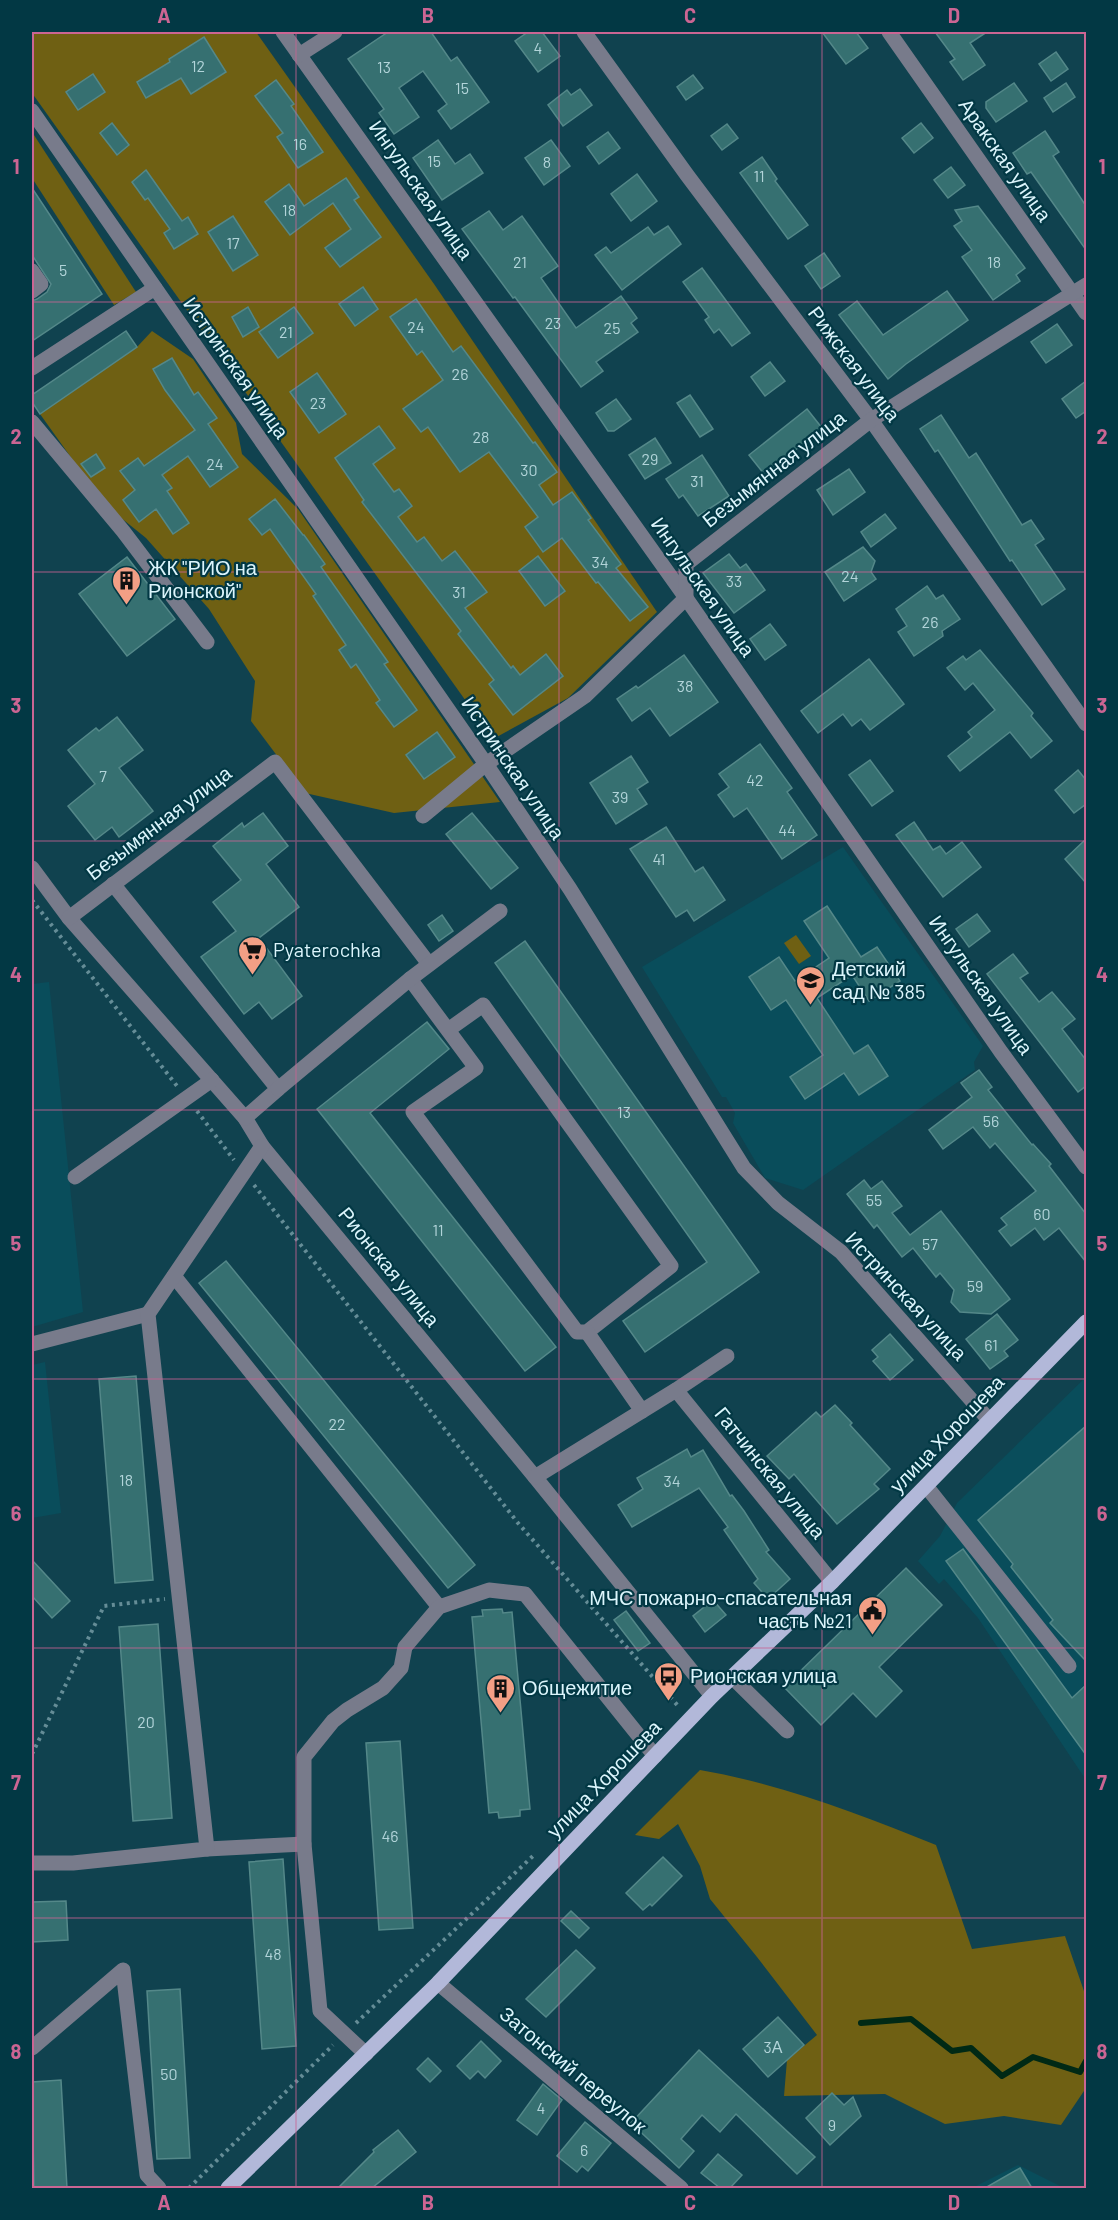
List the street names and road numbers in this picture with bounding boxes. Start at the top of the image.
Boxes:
street label: Аракская улица [954,93,1058,226]
street label: Ингульская улица [365,115,479,264]
street label: Истринская улица [179,292,295,443]
street label: Рижская улица [804,301,906,426]
street label: Безымянная улица [697,404,850,532]
street label: Ингульская улица [647,512,761,661]
street label: Истринская улица [457,692,571,844]
street label: Безымянная улица [81,759,236,884]
street label: Ингульская улица [925,910,1039,1059]
street label: Рионская улица [334,1202,446,1332]
street label: Истринская улица [841,1226,973,1365]
street label: улица Хорошева [884,1369,1009,1497]
street label: Гатчинская улица [710,1402,832,1544]
street label: улица Хорошева [541,1714,666,1842]
street label: Затонский переулок [495,2001,652,2138]

